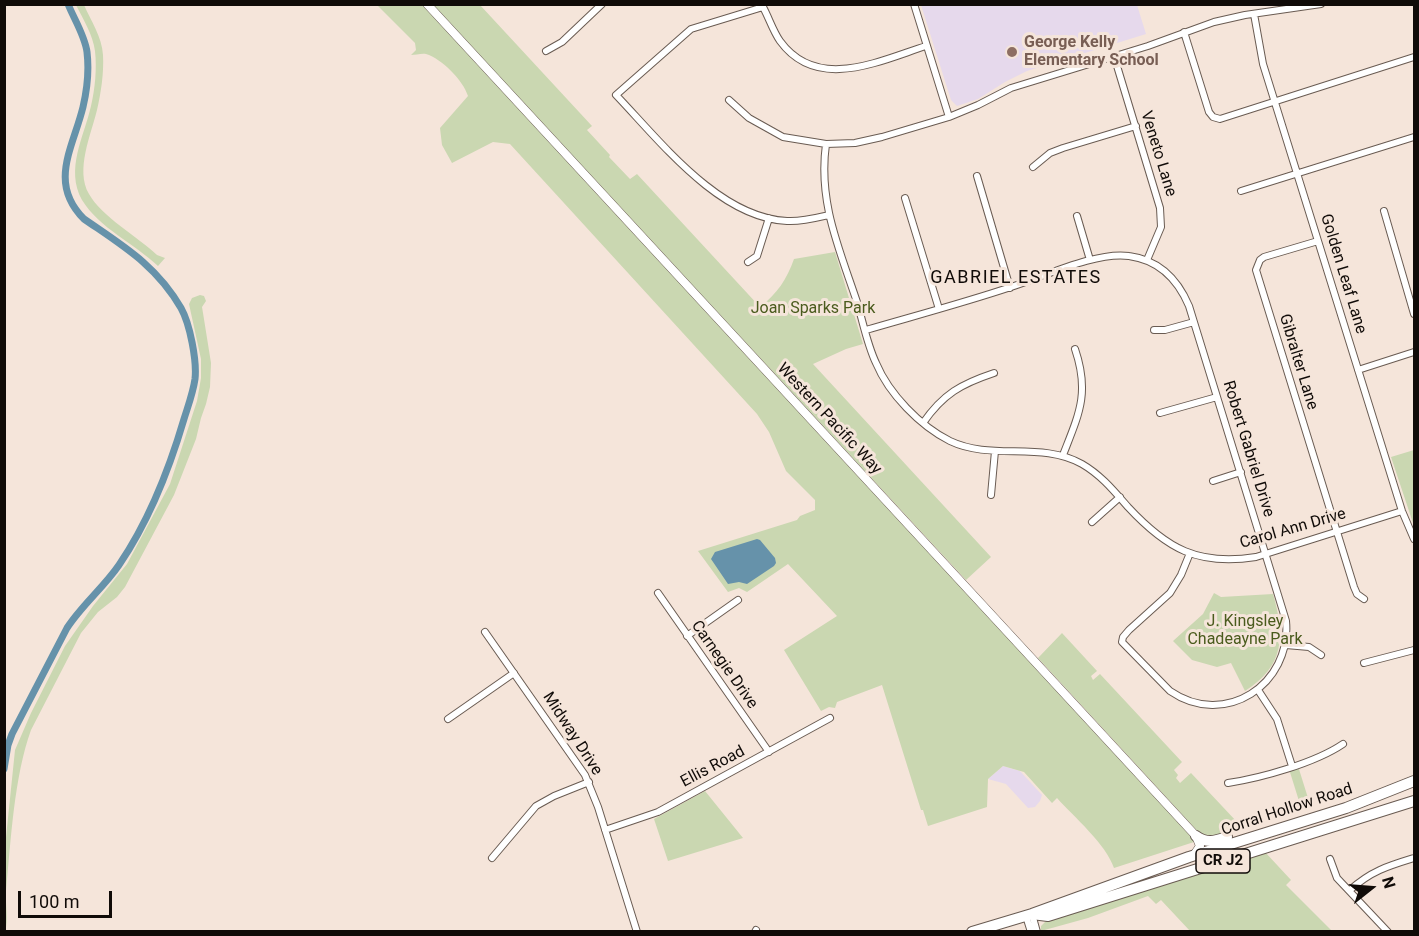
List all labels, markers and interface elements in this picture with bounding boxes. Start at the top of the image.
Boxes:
place label: George Kelly Elementary School [1024,33,1159,71]
marker: George Kelly Elementary School [1005,45,1019,59]
street label: Veneto Lane [1136,109,1180,199]
street label: Golden Leaf Lane [1316,212,1370,336]
district label: GABRIEL ESTATES [930,267,1102,289]
park label: Joan Sparks Park [751,299,875,319]
street label: Gibralter Lane [1274,312,1322,412]
street label: Western Pacific Way [773,359,885,479]
street label: Robert Gabriel Drive [1218,378,1278,520]
street label: Carol Ann Drive [1238,505,1348,553]
park label: J. Kingsley Chadeayne Park [1187,612,1303,650]
street label: Carnegie Drive [687,617,761,713]
street label: Midway Drive [538,689,606,779]
street label: Ellis Road [678,742,748,792]
street label: Corral Hollow Road [1219,780,1355,840]
road number: CR J2 [1196,849,1250,873]
north arrow [1341,858,1401,918]
text: N [1378,874,1399,891]
scale bar [21,879,116,917]
text: 100 m [29,891,80,912]

